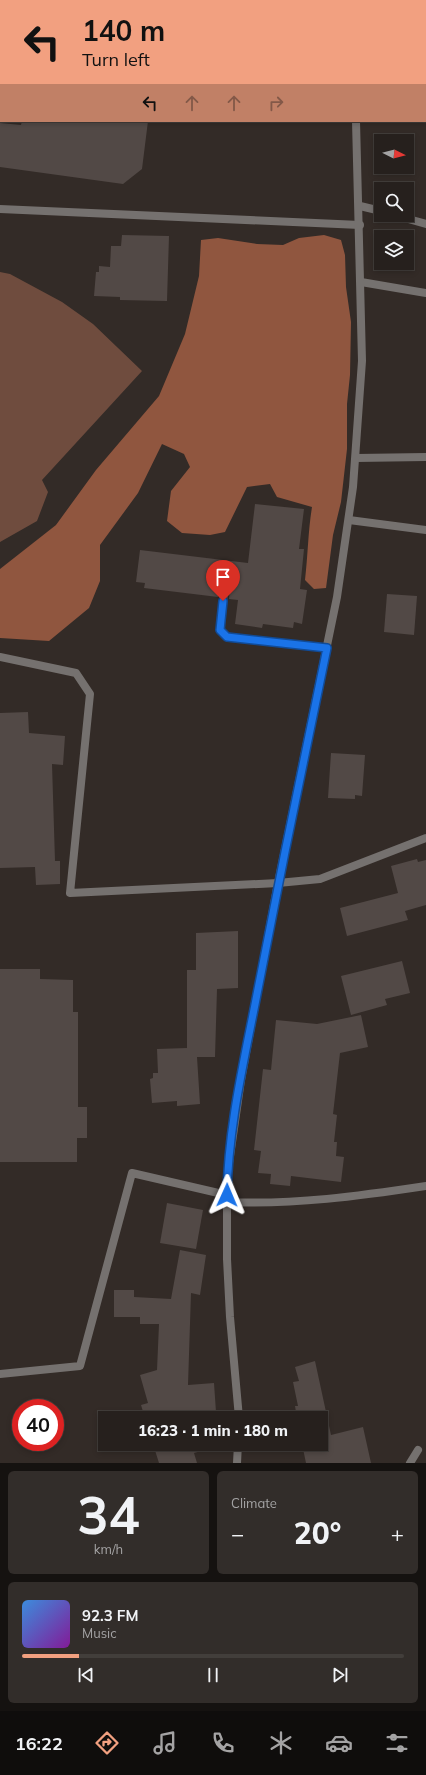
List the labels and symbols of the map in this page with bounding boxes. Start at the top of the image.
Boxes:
north arrow [374,134,414,174]
pin [206,560,240,601]
position arrow [206,1174,248,1216]
speed limit sign: 40 [12,1399,64,1451]

